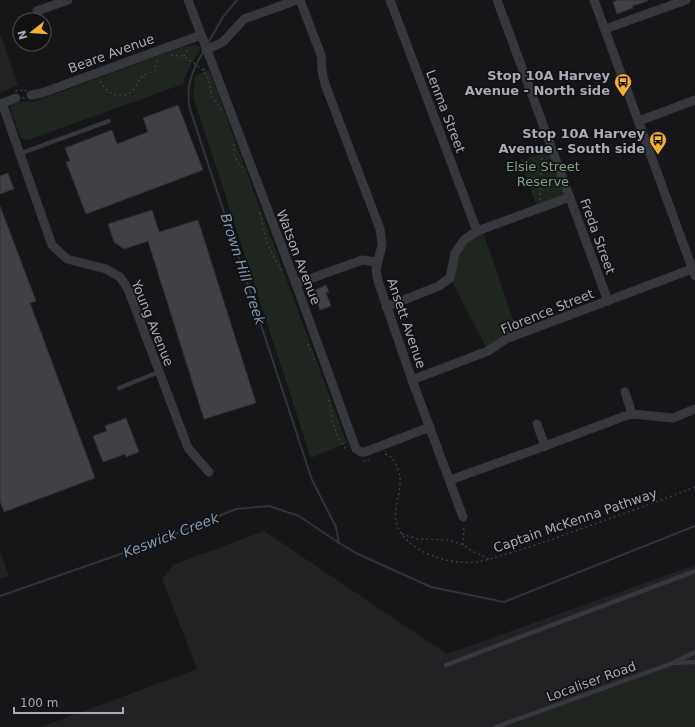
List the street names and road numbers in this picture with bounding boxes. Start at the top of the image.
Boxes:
street label: Beare Avenue [66,31,156,76]
street label: Lenma Street [423,68,468,155]
street label: Freda Street [577,196,618,276]
street label: Watson Avenue [274,208,324,307]
street label: Ansett Avenue [384,276,429,370]
street label: Young Avenue [128,277,177,368]
street label: Florence Street [498,286,596,337]
street label: Captain McKenna Pathway [491,485,659,556]
street label: Localiser Road [544,658,638,705]

